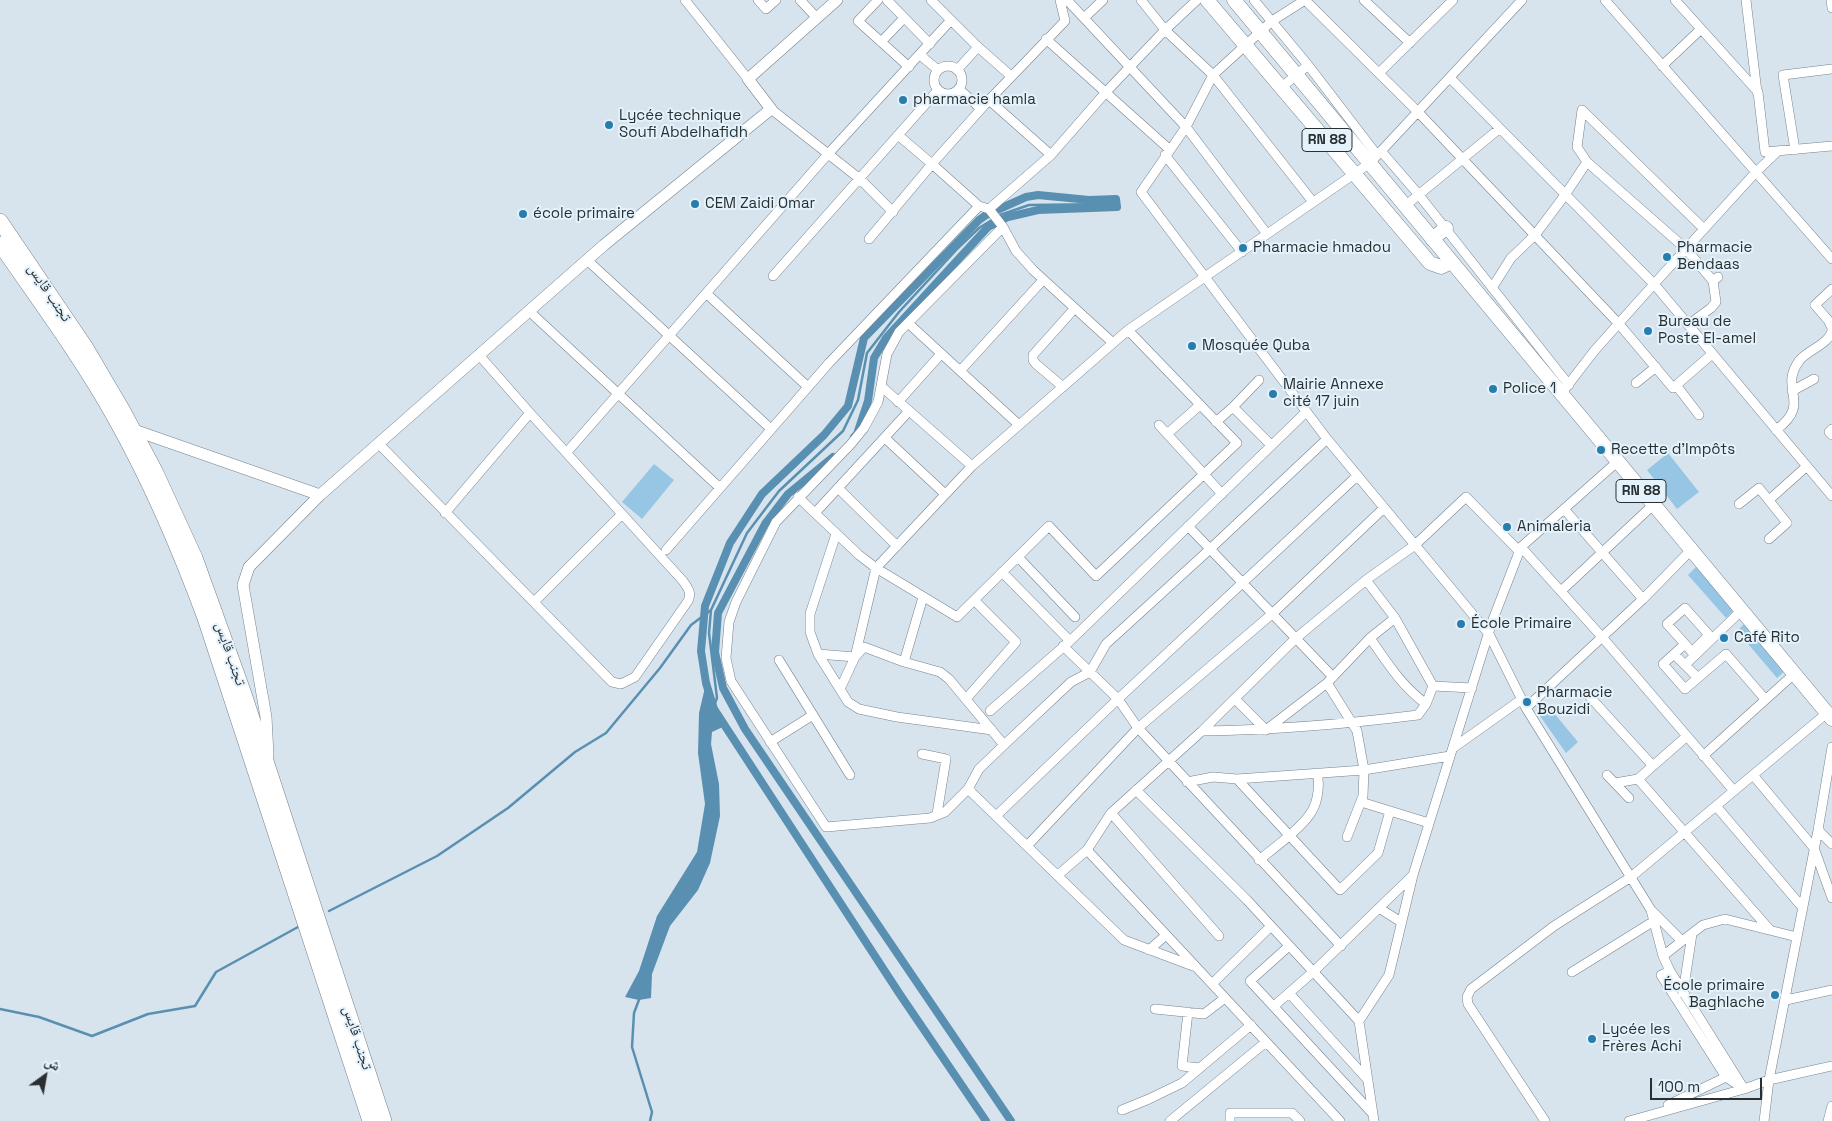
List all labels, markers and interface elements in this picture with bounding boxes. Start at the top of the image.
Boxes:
place label: pharmacie hamla [913,91,1036,109]
marker: pharmacie hamla [897,94,909,106]
place label: Lycée technique Soufi Abdelhafidh [619,107,748,142]
marker: Lycée technique Soufi Abdelhafidh [603,119,615,131]
road number: RN 88 [1302,128,1352,152]
place label: CEM Zaidi Omar [705,195,815,213]
marker: CEM Zaidi Omar [689,198,701,210]
place label: école primaire [533,205,635,223]
marker: école primaire [517,208,529,220]
place label: Pharmacie hmadou [1253,239,1391,257]
place label: Pharmacie Bendaas [1677,239,1752,274]
marker: Pharmacie hmadou [1237,242,1249,254]
marker: Pharmacie Bendaas [1661,251,1673,263]
street label: تجنب قايس [23,261,75,325]
place label: Bureau de Poste El-amel [1658,313,1756,348]
marker: Bureau de Poste El-amel [1642,325,1654,337]
place label: Mosquée Quba [1202,337,1310,355]
marker: Mosquée Quba [1186,340,1198,352]
place label: Mairie Annexe cité 17 juin [1283,376,1384,411]
place label: Police 1 [1503,380,1556,398]
marker: Police 1 [1487,383,1499,395]
marker: Mairie Annexe cité 17 juin [1267,388,1279,400]
place label: Recette d'Impôts [1611,441,1735,459]
marker: Recette d'Impôts [1595,444,1607,456]
road number: RN 88 [1616,480,1666,502]
place label: Animaleria [1517,518,1591,536]
marker: Animaleria [1501,521,1513,533]
place label: École Primaire [1471,615,1572,633]
marker: École Primaire [1455,618,1467,630]
street label: تجنب قايس [211,620,249,688]
place label: Café Rito [1734,629,1800,647]
marker: Café Rito [1718,632,1730,644]
place label: Pharmacie Bouzidi [1537,684,1612,719]
marker: Pharmacie Bouzidi [1521,696,1533,708]
place label: École primaire Baghlache [1663,977,1765,1012]
marker: École primaire Baghlache [1769,989,1781,1001]
street label: تجنب قايس [338,1004,376,1072]
place label: Lycée les Frères Achi [1602,1021,1682,1056]
marker: Lycée les Frères Achi [1586,1033,1598,1045]
north arrow [20,1051,70,1101]
text: ش [42,1052,64,1075]
scale bar [1652,1068,1764,1100]
text: 100 m [1658,1077,1700,1096]

